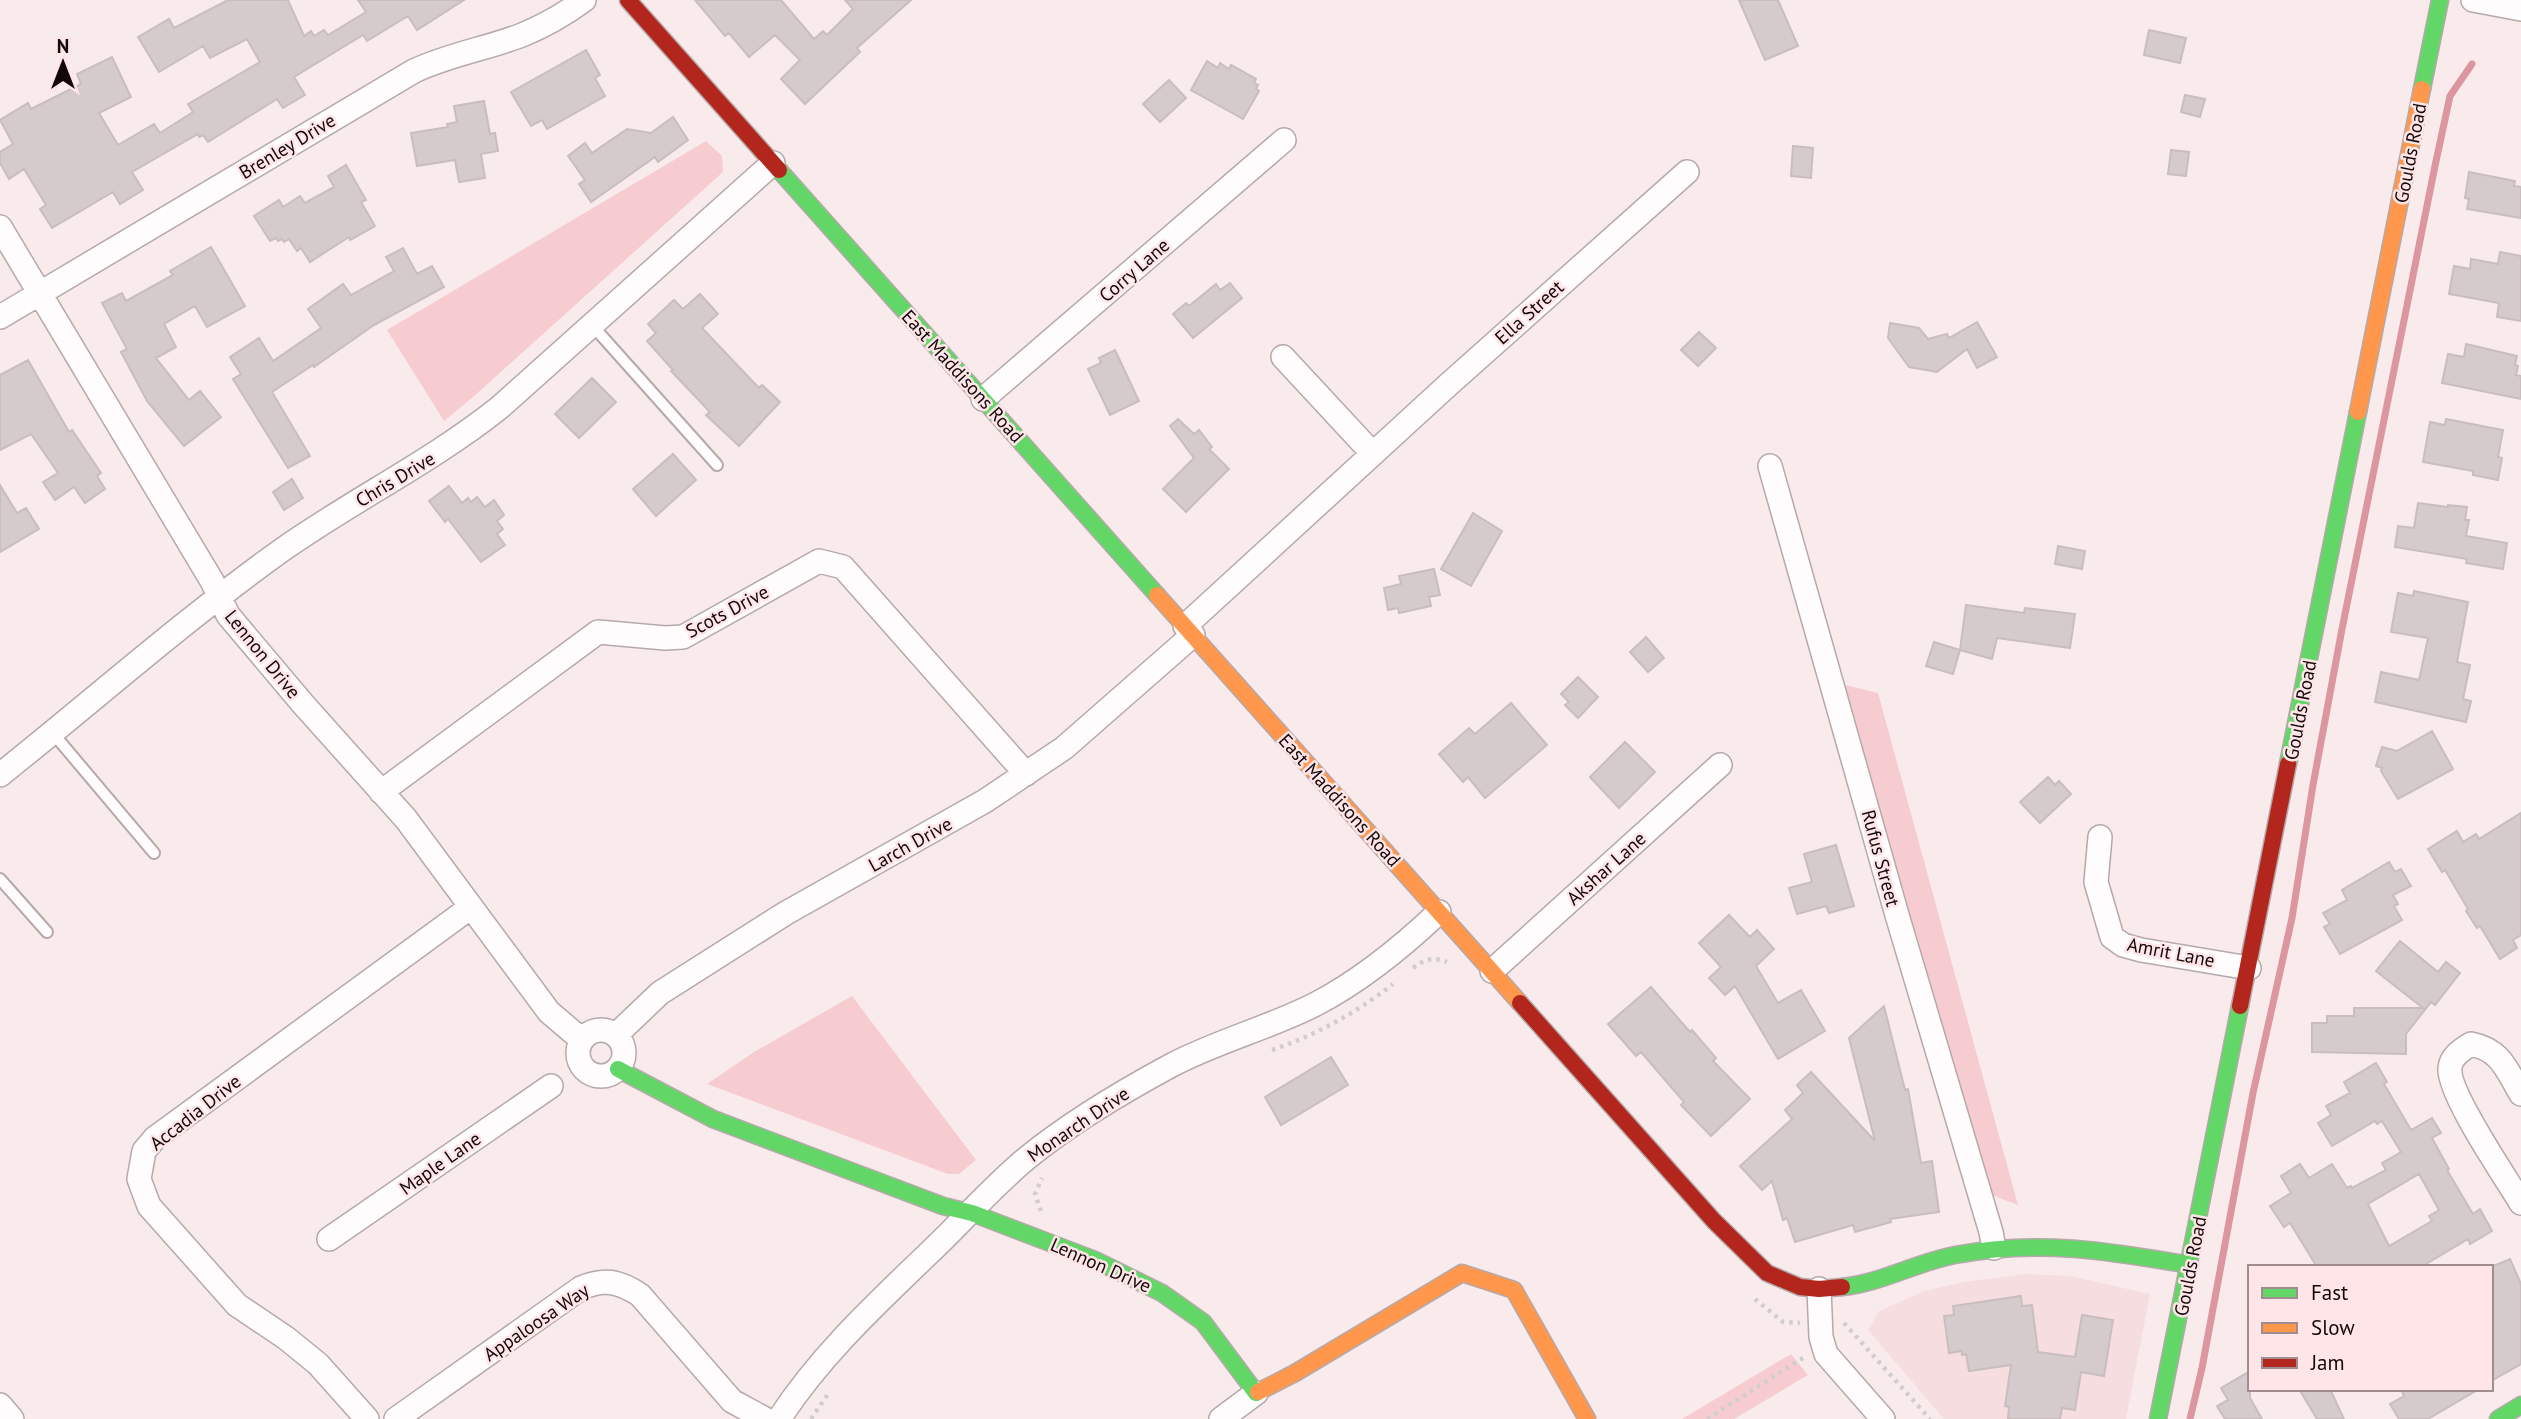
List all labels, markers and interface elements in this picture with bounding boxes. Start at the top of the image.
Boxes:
north arrow [28,28,98,98]
text: N [57,34,69,58]
street label: Goulds Road [2389,101,2431,205]
street label: Brenley Drive [234,108,340,184]
street label: Corry Lane [1094,233,1174,307]
street label: Ella Street [1490,275,1569,349]
street label: East Maddisons Road [897,304,1029,448]
street label: Chris Drive [351,446,439,512]
street label: Scots Drive [681,579,773,643]
street label: Lennon Drive [220,605,306,703]
street label: Goulds Road [2279,658,2321,762]
street label: East Maddisons Road [1274,728,1406,872]
street label: Rufus Street [1857,807,1906,910]
street label: Larch Drive [864,811,956,877]
street label: Akshar Lane [1561,826,1651,910]
street label: Amrit Lane [2125,932,2217,972]
street label: Accadia Drive [145,1069,245,1155]
street label: Monarch Drive [1022,1081,1134,1167]
street label: Maple Lane [395,1126,485,1200]
street label: Goulds Road [2169,1214,2211,1318]
street label: Lennon Drive [1047,1232,1155,1298]
legend [2248,1265,2493,1391]
street label: Appaloosa Way [479,1278,594,1366]
text: Fast [2311,1279,2348,1306]
text: Slow [2311,1314,2355,1341]
text: Jam [2310,1349,2345,1376]

